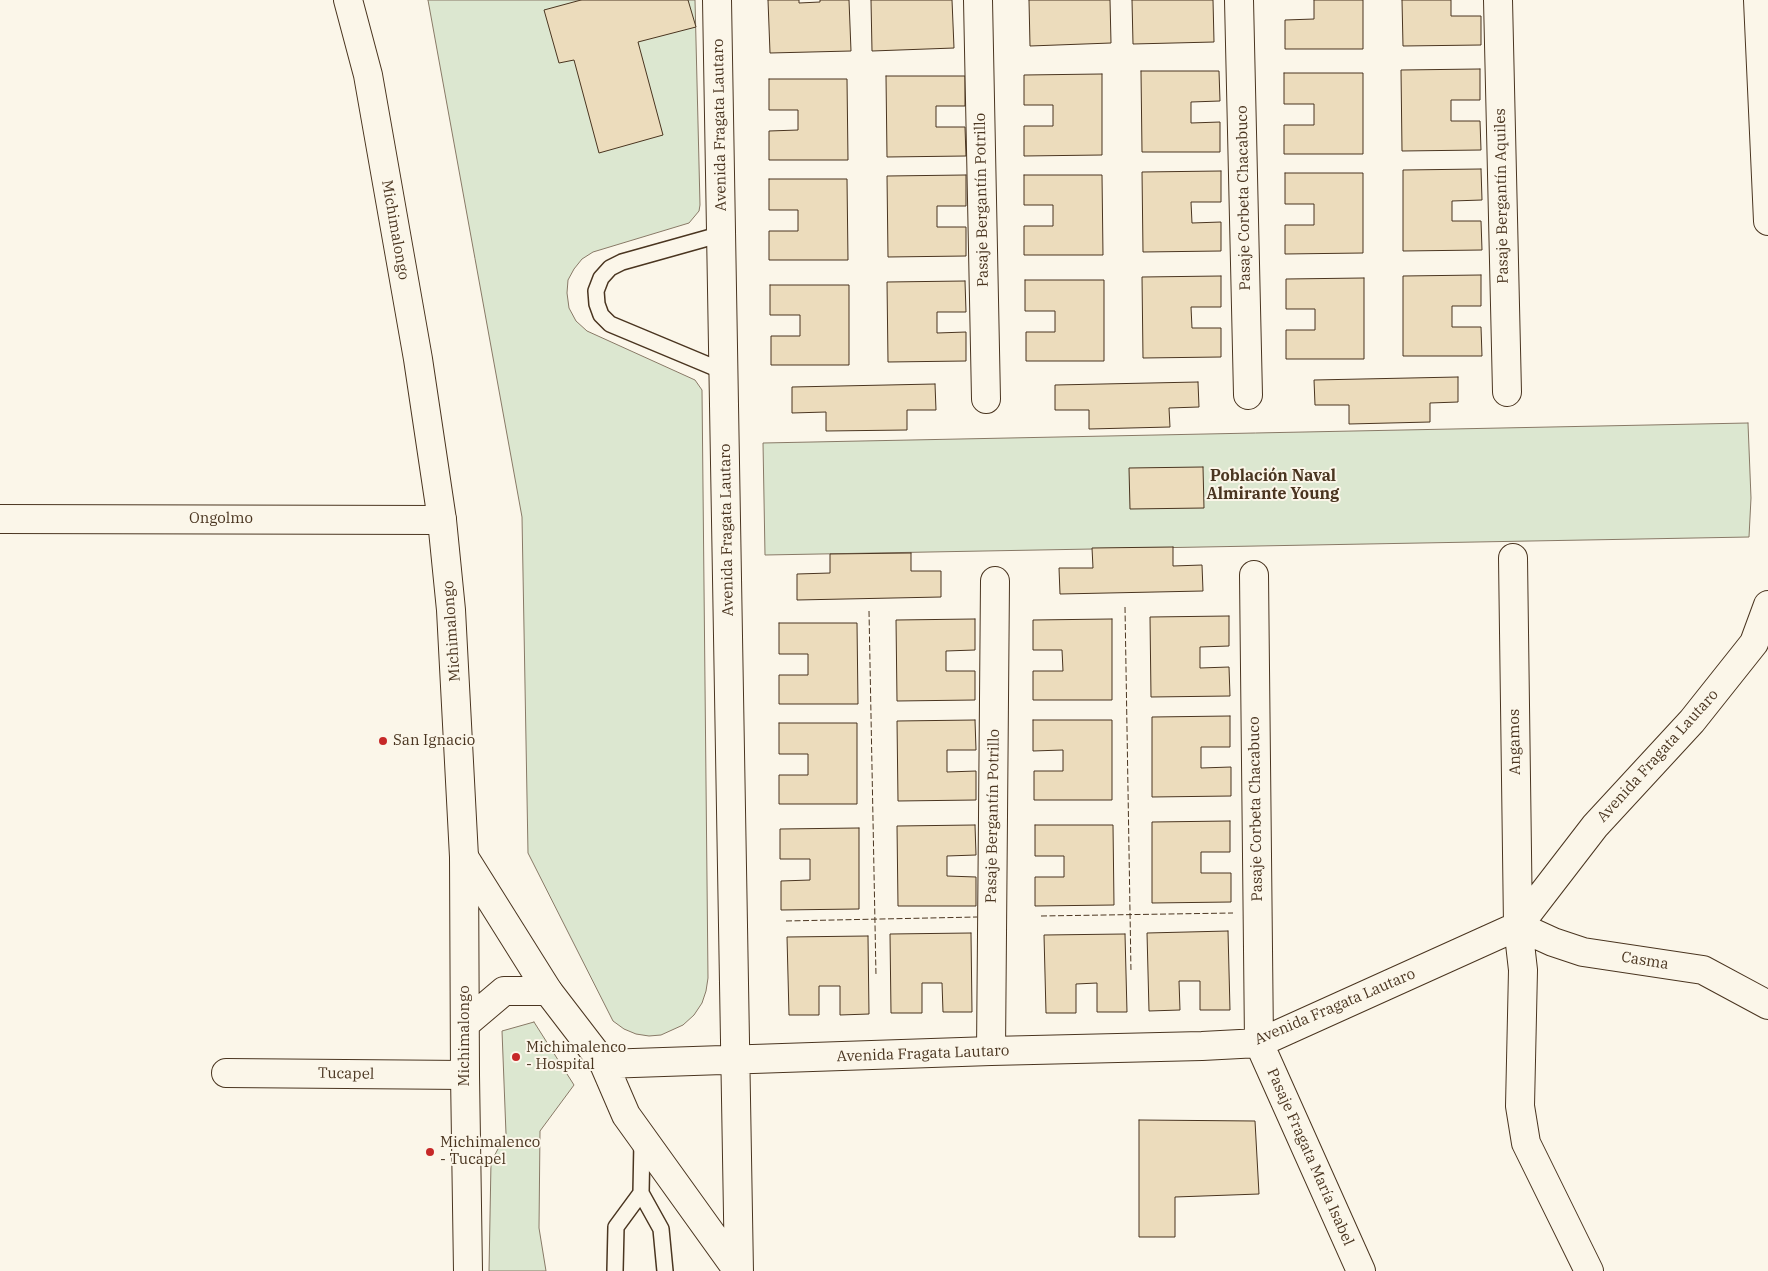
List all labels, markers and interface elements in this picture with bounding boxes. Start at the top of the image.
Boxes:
street label: Avenida Fragata Lautaro [709,39,731,211]
street label: Pasaje Corbeta Chacabuco [1233,105,1255,291]
street label: Pasaje Bergantín Aquiles [1491,108,1513,284]
street label: Pasaje Bergantín Potrillo [971,113,993,287]
street label: Michimalongo [377,179,413,281]
street label: Avenida Fragata Lautaro [716,444,738,616]
district label: Población Naval Almirante Young [1207,466,1339,504]
street label: Ongolmo [189,510,253,528]
street label: Michimalongo [439,580,465,682]
street label: Avenida Fragata Lautaro [1594,686,1722,826]
street label: Angamos [1505,709,1525,775]
street label: Pasaje Corbeta Chacabuco [1245,716,1267,902]
street label: Pasaje Bergantín Potrillo [982,729,1004,903]
place label: San Ignacio [393,732,475,750]
marker: San Ignacio [377,735,389,747]
street label: Casma [1620,948,1670,974]
street label: Avenida Fragata Lautaro [1252,965,1418,1049]
street label: Michimalongo [456,985,474,1087]
place label: Michimalenco - Hospital [526,1039,626,1074]
street label: Avenida Fragata Lautaro [836,1042,1010,1066]
marker: Michimalenco - Hospital [510,1051,522,1063]
street label: Tucapel [318,1065,374,1083]
street label: Pasaje Fragata María Isabel [1263,1065,1357,1249]
place label: Michimalenco - Tucapel [440,1134,540,1169]
marker: Michimalenco - Tucapel [424,1146,436,1158]

